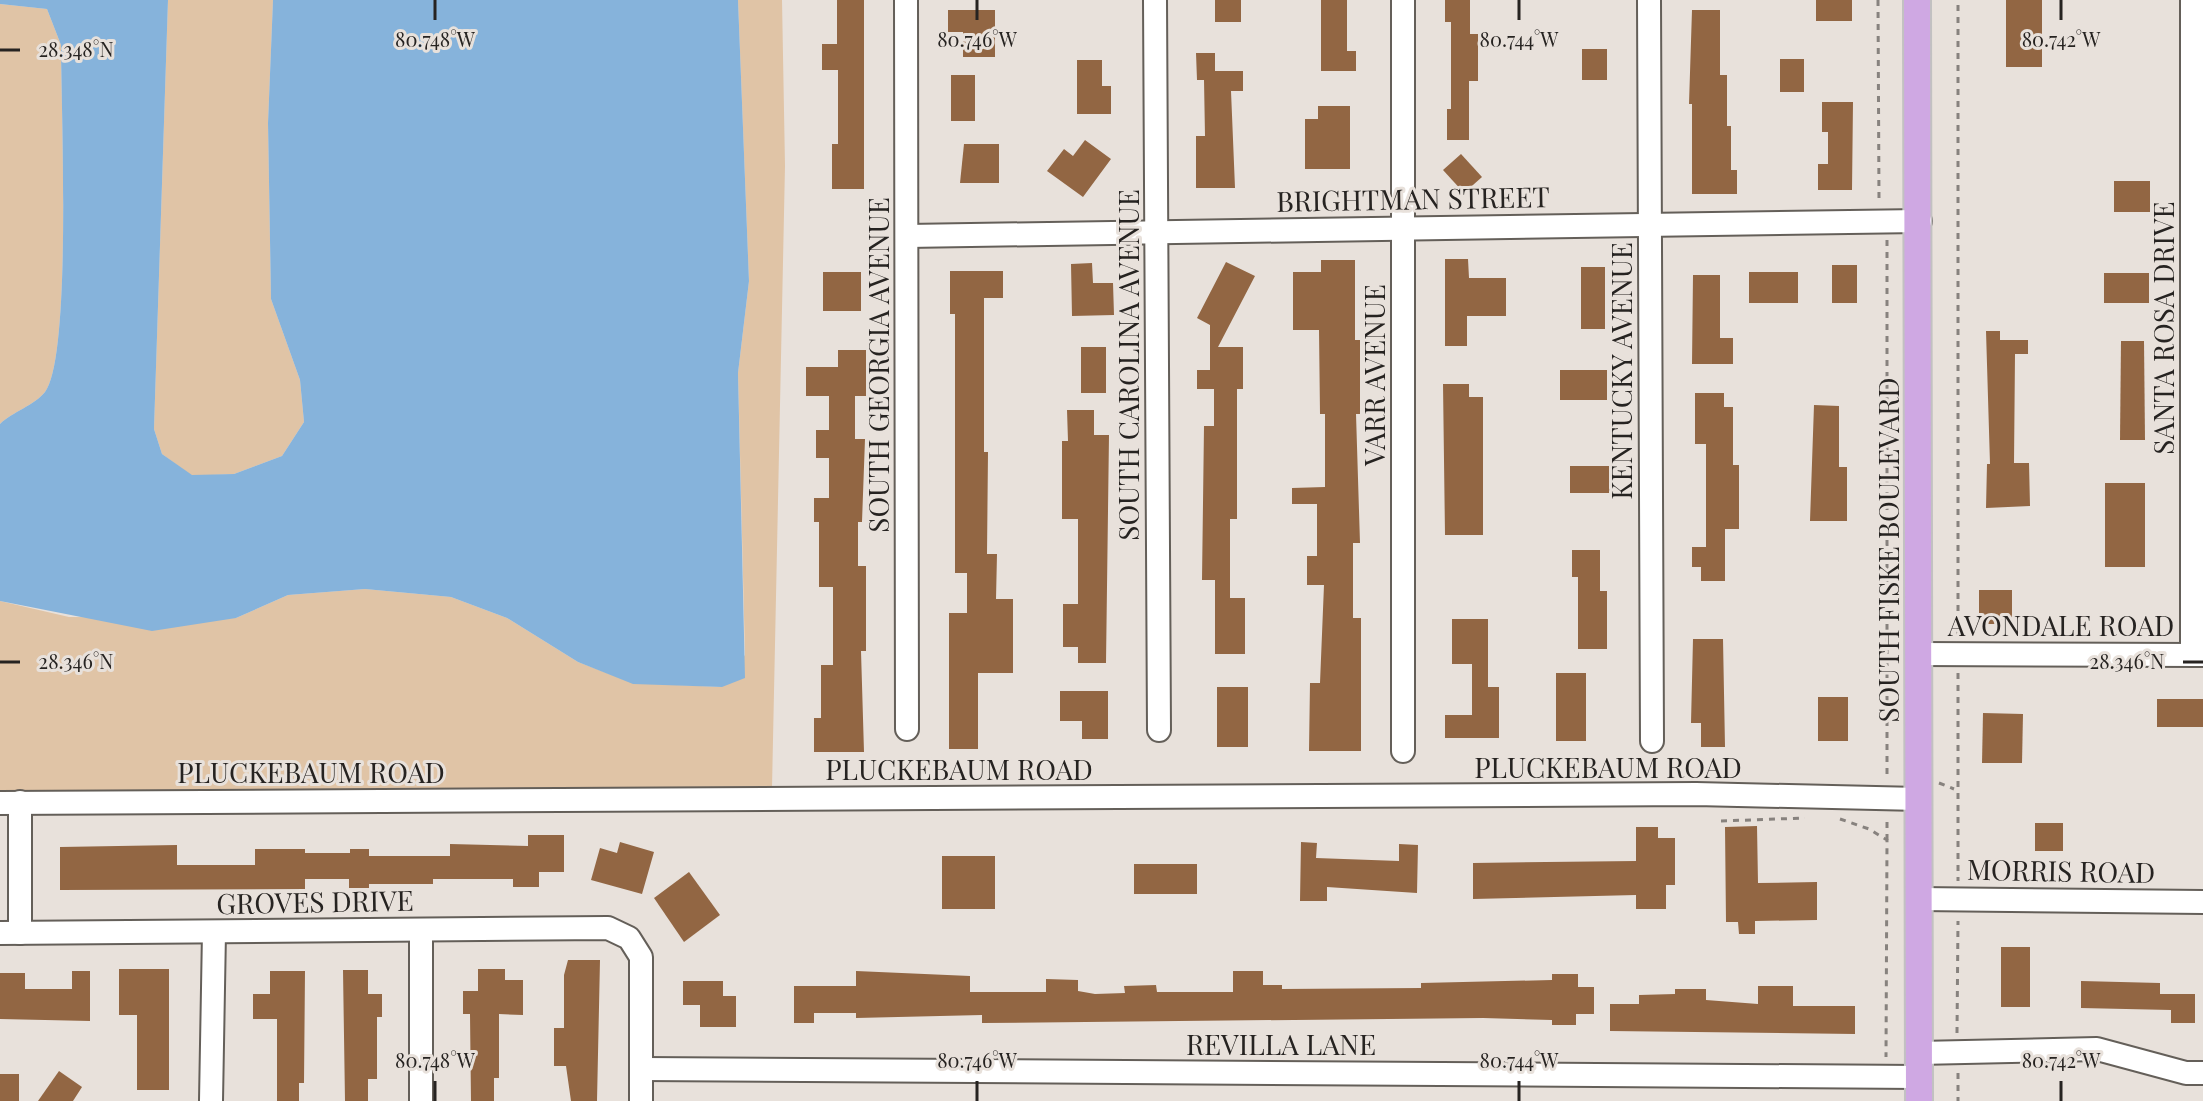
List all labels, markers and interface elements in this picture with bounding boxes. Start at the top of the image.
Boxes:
text: 80.748°W [395,25,476,52]
text: 80.746°W [937,25,1018,52]
text: 80.744°W [1480,25,1559,52]
text: 80.742°W [2022,25,2101,52]
text: 28.348°N [38,35,114,62]
street label: BRIGHTMAN STREET [1276,177,1550,219]
street label: SOUTH CAROLINA AVENUE [1109,189,1146,541]
street label: SOUTH GEORGIA AVENUE [859,197,896,533]
street label: SANTA ROSA DRIVE [2144,201,2181,455]
street label: KENTUCKY AVENUE [1602,242,1639,500]
street label: VARR AVENUE [1355,284,1392,467]
street label: SOUTH FISKE BOULEVARD [1869,377,1906,723]
street label: AVONDALE ROAD [1947,606,2174,643]
text: 28.346°N [39,647,113,674]
text: 28.346°N [2090,647,2164,674]
street label: PLUCKEBAUM ROAD [1474,748,1742,785]
street label: PLUCKEBAUM ROAD [825,750,1093,787]
street label: PLUCKEBAUM ROAD [177,753,445,790]
street label: MORRIS ROAD [1967,850,2155,890]
street label: GROVES DRIVE [216,881,414,921]
street label: REVILLA LANE [1186,1025,1376,1062]
text: 80.748°W [395,1046,476,1073]
text: 80.746°W [937,1046,1018,1073]
text: 80.744°W [1480,1046,1559,1073]
text: 80.742°W [2022,1046,2101,1073]

